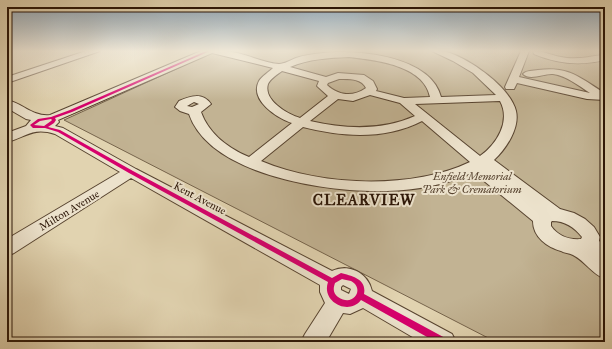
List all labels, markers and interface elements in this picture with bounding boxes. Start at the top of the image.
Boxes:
park label: Enfield Memorial Park & Crematorium [422,170,522,196]
street label: Kent Avenue [171,179,229,218]
street label: Milton Avenue [37,187,102,234]
district label: CLEARVIEW [313,191,415,209]

